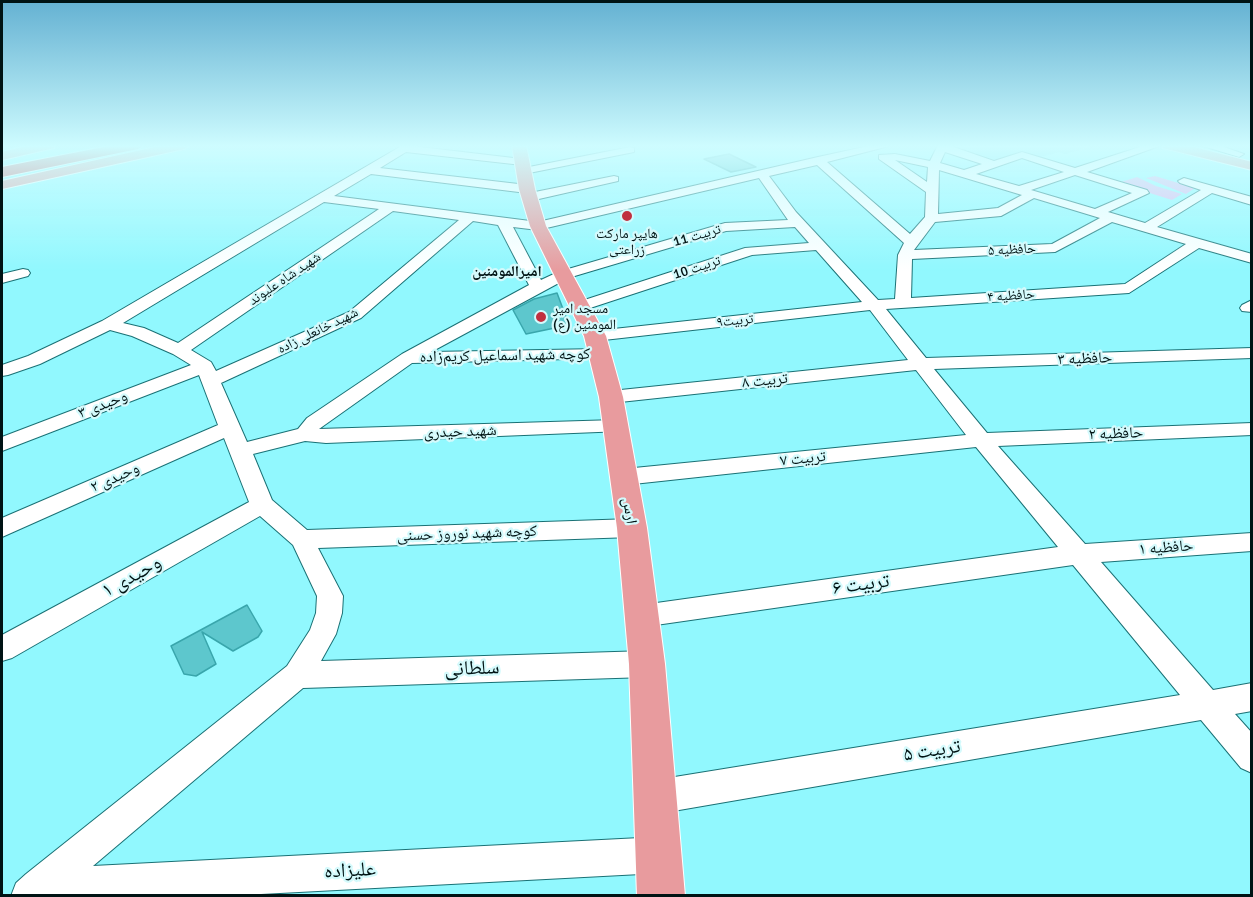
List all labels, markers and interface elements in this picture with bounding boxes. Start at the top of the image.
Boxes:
marker: هایپر مارکت زراعتی [620,209,634,223]
street label: تربیت 11 [671,221,723,251]
place label: هایپر مارکت زراعتی [596,226,658,258]
street label: حافظیه ۵ [988,240,1036,260]
street label: شهید شاه علیوند [246,249,324,309]
street label: تربیت 10 [671,252,723,284]
district label: امیرالمومنین [472,263,542,281]
street label: حافظیه ۴ [987,286,1035,306]
place label: مسجد امیر المومنین (ع) [553,301,616,334]
street label: شهید خانعلی زاده [275,304,361,358]
marker: مسجد امیر المومنین (ع) [534,310,548,324]
street label: تربیت۹ [716,311,754,331]
street label: کوچه شهید اسماعیل کریم‌زاده [420,345,590,367]
street label: حافظیه ۳ [1057,348,1113,370]
street label: تربیت ۸ [741,369,789,393]
street label: وحیدی ۳ [75,387,131,423]
street label: شهید حیدری [423,421,497,443]
street label: حافظیه ۲ [1088,423,1144,445]
street label: تربیت ۷ [779,447,827,471]
street label: وحیدی ۲ [88,459,142,497]
street label: ارس [618,497,640,525]
street label: کوچه شهید نوروز حسنی [397,522,537,546]
street label: حافظیه ۱ [1138,537,1194,559]
street label: وحیدی ۱ [98,551,166,603]
street label: تربیت ۶ [831,569,891,601]
street label: سلطانی [444,656,500,682]
street label: تربیت ۵ [902,735,962,767]
street label: علیزاده [324,858,376,884]

